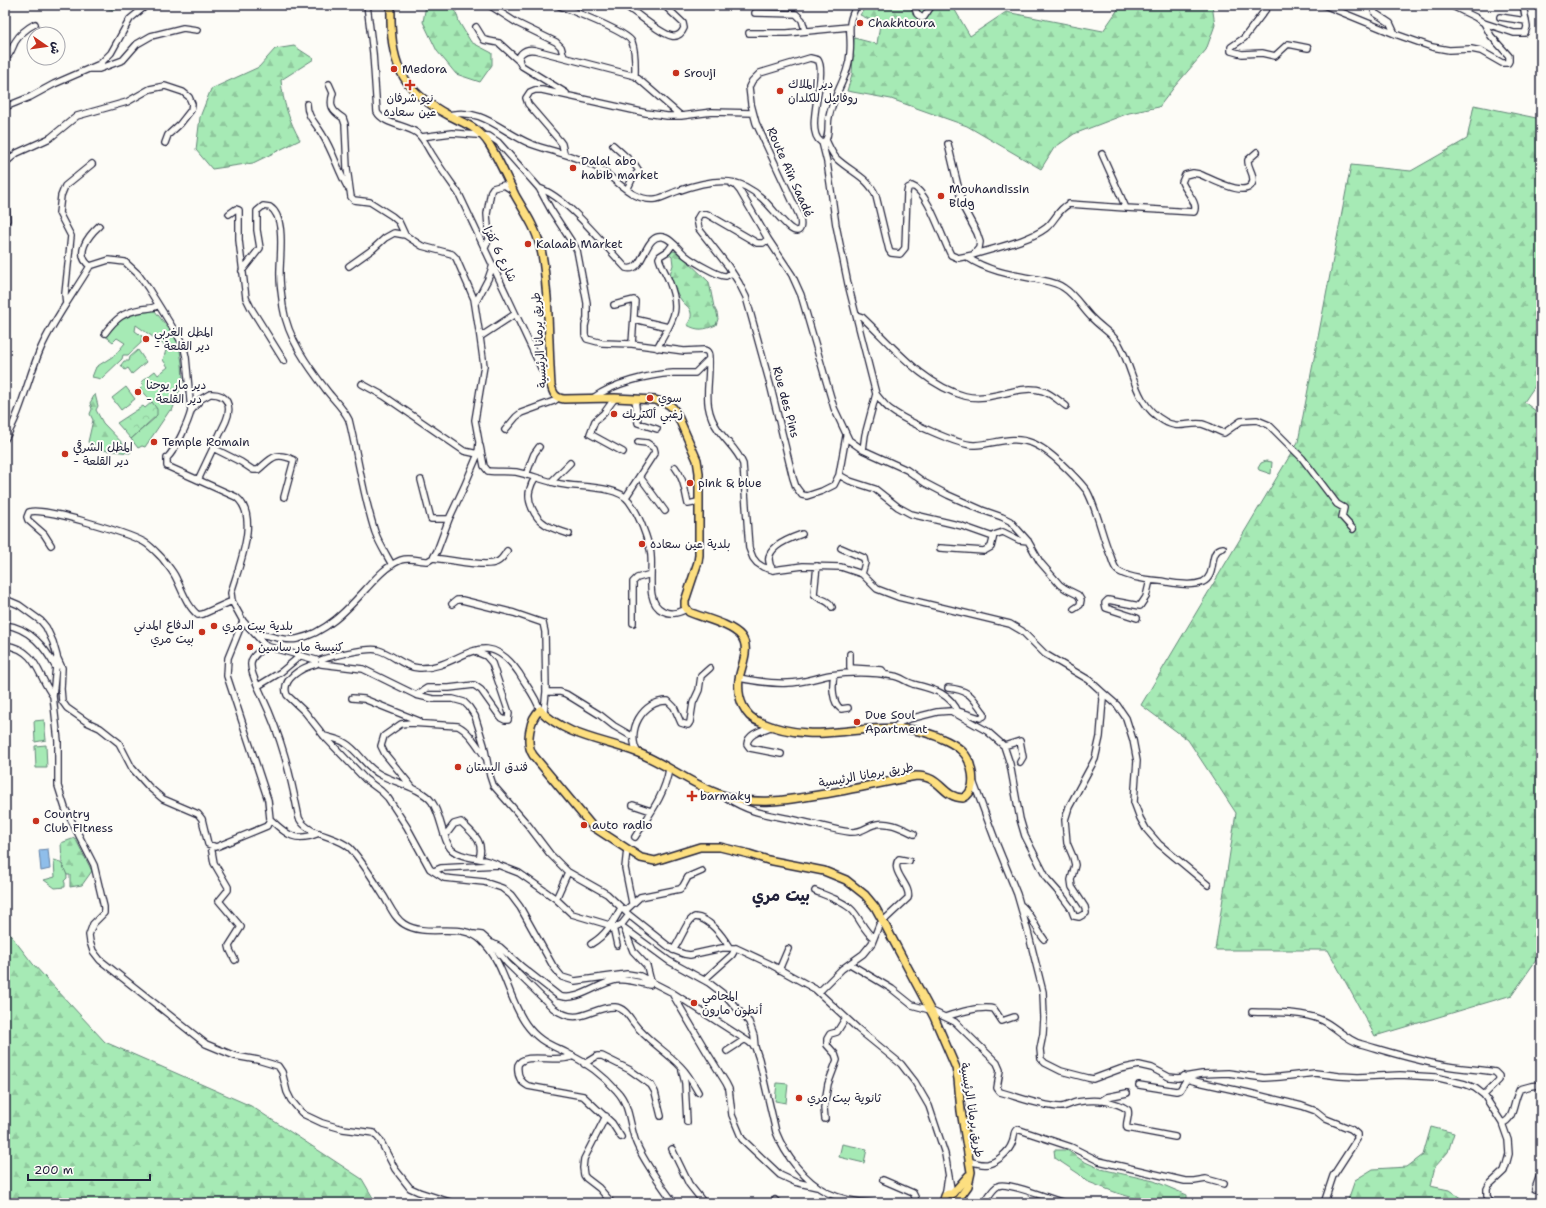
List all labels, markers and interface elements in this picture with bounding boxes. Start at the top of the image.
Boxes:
place label: Chakhtoura [868,15,936,31]
marker: Chakhtoura [855,18,865,28]
north arrow [26,26,66,66]
text: ش [47,41,64,56]
place label: Medora [402,61,448,77]
marker: Medora [389,64,399,74]
place label: Srouji [684,65,716,81]
marker: Srouji [671,68,681,78]
place label: دير الملاك روفائيل للكلدان [788,76,858,106]
marker: نيو شرفان عين سعاده [405,80,415,90]
marker: دير الملاك روفائيل للكلدان [775,86,785,96]
place label: نيو شرفان عين سعاده [383,90,437,120]
street label: Route Aïn Saadé [763,124,817,220]
place label: Dalal abo habib market [581,153,658,183]
marker: Dalal abo habib market [568,163,578,173]
place label: Mouhandissin Bldg [949,181,1029,211]
marker: Mouhandissin Bldg [936,191,946,201]
street label: شارع 6 كفرا [479,223,520,285]
place label: Kalaab Market [536,236,623,252]
marker: Kalaab Market [523,239,533,249]
street label: طريق برمانا الرئيسية [528,292,550,388]
place label: المطل الغربي - دير القلعة [154,324,213,354]
marker: المطل الغربي - دير القلعة [141,334,151,344]
street label: Rue des Pins [769,365,803,439]
place label: دير مار يوحنا - دير القلعة [146,377,206,407]
marker: دير مار يوحنا - دير القلعة [133,387,143,397]
place label: سوي [658,390,682,407]
marker: سوي [645,393,655,403]
place label: زغبي ألكتريك [622,406,683,425]
marker: زغبي ألكتريك [609,409,619,419]
place label: Temple Romain [162,434,250,450]
marker: Temple Romain [149,437,159,447]
place label: المطل الشرقي - دير القلعة [73,439,133,469]
marker: المطل الشرقي - دير القلعة [60,449,70,459]
place label: pink & blue [698,475,762,491]
marker: pink & blue [685,478,695,488]
place label: بلدية عين سعاده [650,536,730,552]
marker: بلدية عين سعاده [637,539,647,549]
place label: الدفاع المدني بيت مري [134,617,194,648]
place label: بلدية بيت مري [222,618,293,635]
marker: بلدية بيت مري [209,621,219,631]
marker: الدفاع المدني بيت مري [197,627,207,637]
place label: كنيسة مار ساسين [258,639,343,655]
marker: كنيسة مار ساسين [245,642,255,652]
place label: Due Soul Apartment [865,707,928,737]
marker: Due Soul Apartment [852,717,862,727]
place label: فندق البستان [466,759,528,775]
street label: طريق برمانا الرئيسية [817,759,915,791]
marker: فندق البستان [453,762,463,772]
place label: barmaky [700,788,751,804]
marker: barmaky [687,791,697,801]
place label: Country Club Fitness [44,806,113,836]
marker: Country Club Fitness [31,816,41,826]
place label: auto radio [592,817,653,833]
marker: auto radio [579,820,589,830]
district label: بيت مري [752,885,810,908]
place label: المحامي أنطون مارون [702,988,762,1018]
marker: المحامي أنطون مارون [689,998,699,1008]
street label: طريق برمانا الرئيسية [957,1061,987,1159]
place label: ثانوية بيت مري [807,1090,882,1107]
marker: ثانوية بيت مري [794,1093,804,1103]
scale bar [28,1156,150,1182]
text: 200 m [34,1162,73,1178]

